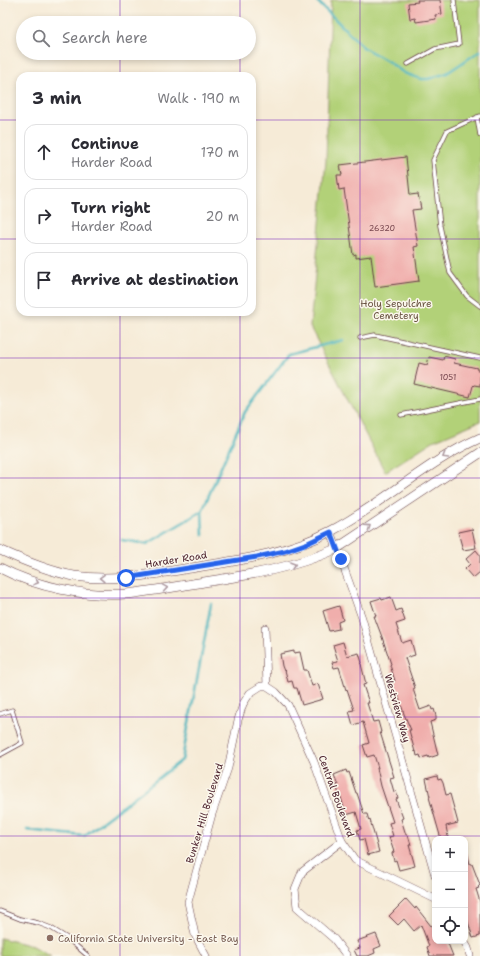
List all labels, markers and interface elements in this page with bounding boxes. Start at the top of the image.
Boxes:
search box [16,16,256,60]
icon: search [30,27,52,49]
text: Search here [62,28,148,48]
text: 3 min [32,87,82,109]
text: Walk · 190 m [158,90,240,107]
text: Continue [71,134,139,154]
icon: ahead [33,141,55,163]
text: 170 m [201,144,239,161]
text: Harder Road [71,154,152,171]
text: Turn right [71,198,151,218]
icon: right [33,205,55,227]
text: 20 m [206,208,239,225]
text: Harder Road [71,218,152,235]
house number: 26320 [369,223,395,234]
icon: arrive [33,269,55,291]
text: Arrive at destination [71,270,239,290]
park label: Holy Sepulchre Cemetery [360,297,432,322]
house number: 1051 [440,372,456,383]
one-way arrow [442,451,449,458]
one-way arrow [364,525,371,532]
street label: Harder Road [144,548,209,571]
route end [332,550,350,568]
one-way arrow [289,561,296,570]
route start [117,569,135,587]
one-way arrow [99,574,105,582]
one-way arrow [33,578,40,586]
one-way arrow [162,585,168,593]
street label: Westview Way [382,673,414,744]
street label: Central Boulevard [316,753,358,840]
street label: Bunker Hill Boulevard [183,761,226,865]
map controls [432,836,468,944]
button: + [432,836,468,872]
button: − [432,872,468,908]
button: locate [432,908,468,944]
place label: California State University - East Bay [58,932,239,945]
marker: California State University - East Bay [45,933,55,943]

